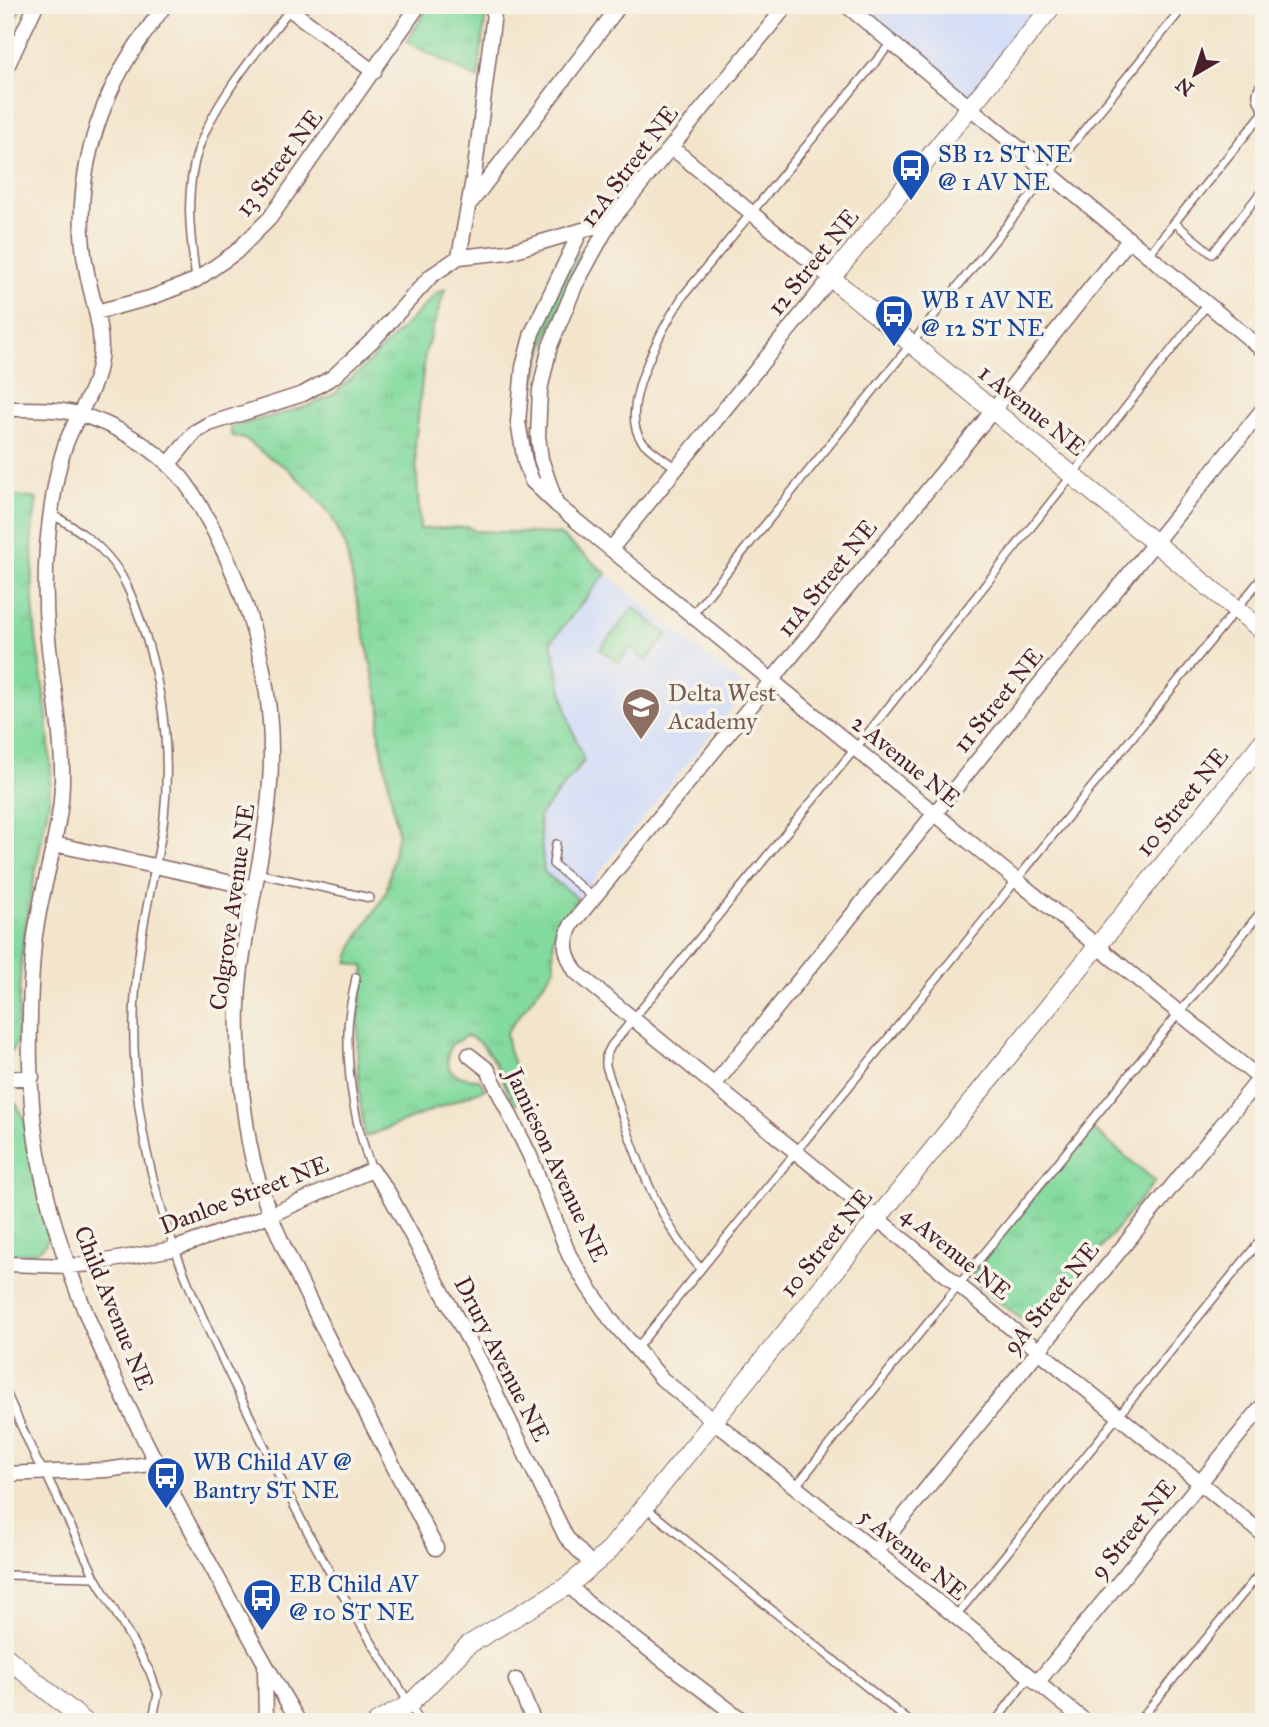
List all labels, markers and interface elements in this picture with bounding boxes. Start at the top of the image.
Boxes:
north arrow [1160,38,1230,108]
text: N [1171,73,1198,101]
street label: 12A Street NE [573,99,685,233]
street label: 13 Street NE [229,103,329,223]
place label: SB 12 ST NE @ 1 AV NE [938,139,1072,197]
bus stop icon: SB 12 ST NE @ 1 AV NE [890,147,932,202]
street label: 12 Street NE [761,203,865,321]
place label: WB 1 AV NE @ 12 ST NE [921,285,1053,343]
bus stop icon: WB 1 AV NE @ 12 ST NE [873,293,915,348]
street label: 1 Avenue NE [972,358,1092,462]
street label: 11A Street NE [770,513,884,643]
street label: 11 Street NE [947,641,1049,759]
place label: Delta West Academy [667,678,777,736]
school or university icon: Delta West Academy [620,686,662,741]
street label: 2 Avenue NE [845,708,967,814]
street label: 10 Street NE [1129,742,1235,862]
street label: Colgrove Avenue NE [203,802,261,1012]
street label: Jamieson Avenue NE [498,1061,615,1266]
street label: Danloe Street NE [155,1149,333,1241]
street label: 10 Street NE [773,1183,879,1303]
street label: 4 Avenue NE [895,1199,1017,1307]
street label: Child Avenue NE [67,1221,161,1395]
street label: 9A Street NE [996,1235,1106,1361]
street label: Drury Avenue NE [448,1272,556,1446]
place label: WB Child AV @ Bantry ST NE [193,1447,351,1505]
bus stop icon: WB Child AV @ Bantry ST NE [145,1455,187,1510]
street label: 9 Street NE [1083,1473,1183,1585]
street label: 5 Avenue NE [853,1501,973,1607]
place label: EB Child AV @ 10 ST NE [289,1569,420,1627]
bus stop icon: EB Child AV @ 10 ST NE [241,1577,283,1632]

